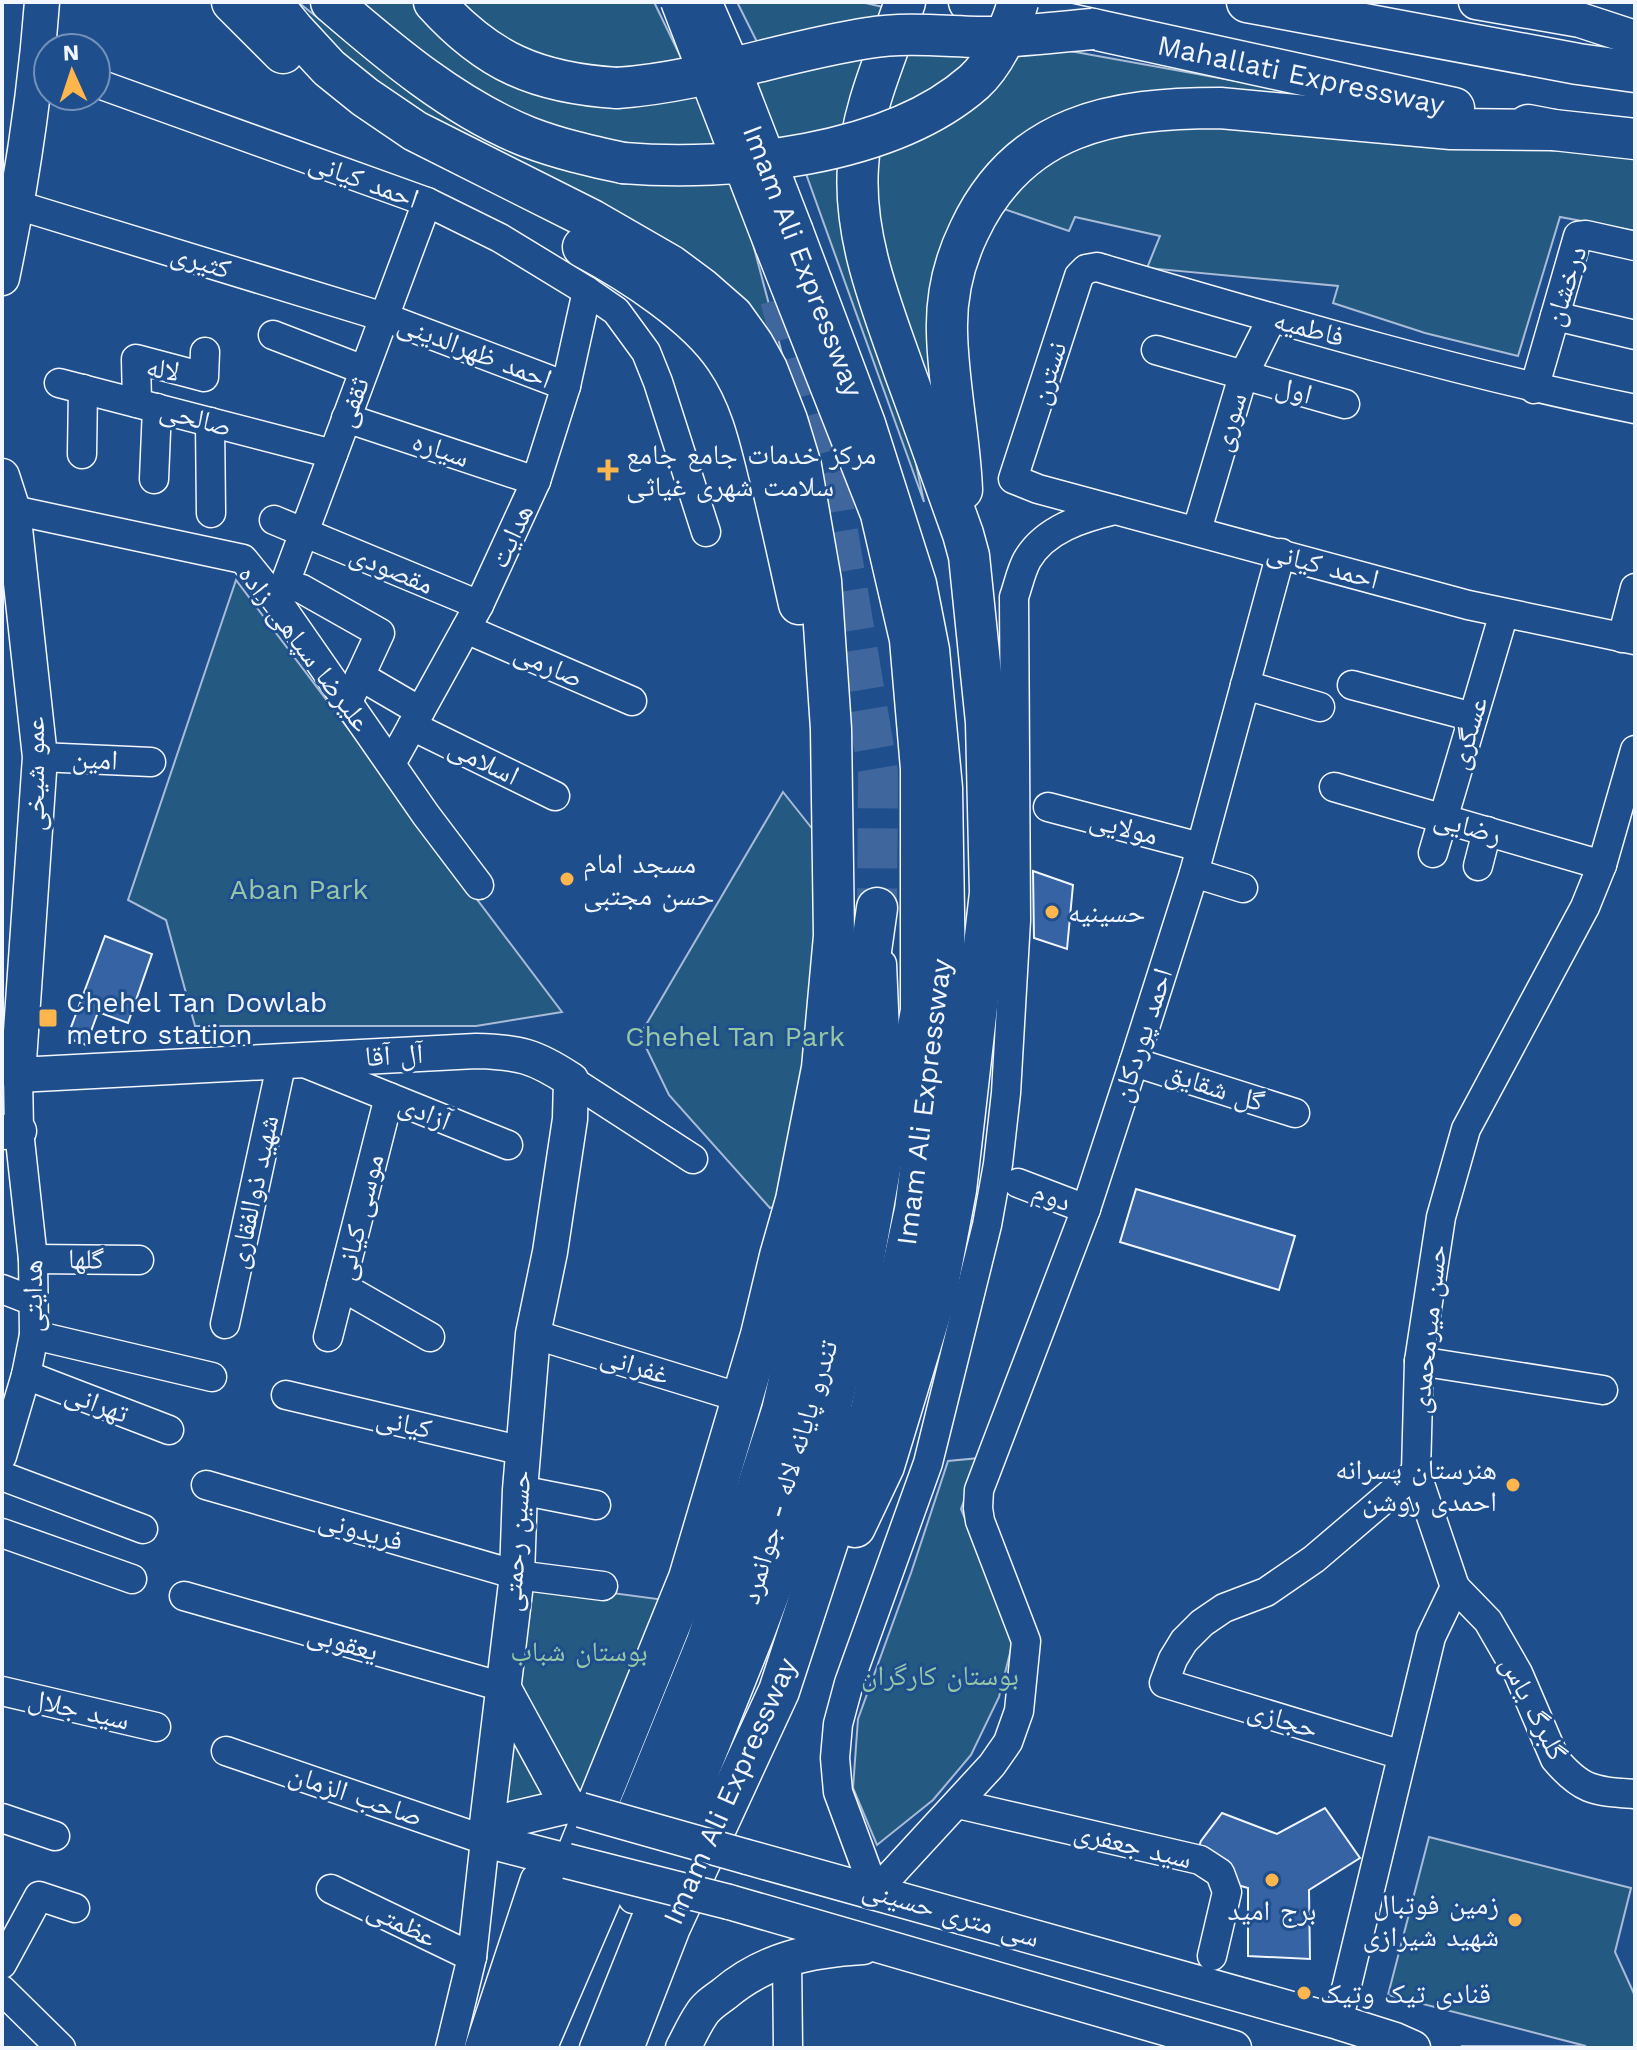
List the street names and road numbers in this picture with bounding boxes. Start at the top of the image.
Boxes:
street label: Mahallati Expressway [1154,28,1448,122]
street label: Imam Ali Expressway [736,120,870,402]
street label: احمد کیانی [304,145,423,216]
street label: کثیری [167,236,235,286]
street label: درخشان [1537,242,1593,330]
street label: فاطمیه [1270,303,1348,353]
street label: احمد ظهرالدینی [393,307,557,396]
street label: نسترن [1022,337,1074,409]
street label: لاله [144,350,182,388]
street label: اول [1272,369,1316,411]
street label: ثقفی [328,372,377,432]
street label: سوری [1205,389,1253,455]
street label: صالحی [156,393,235,444]
street label: سیاره [408,424,474,474]
street label: هدایت [482,499,540,573]
street label: احمد کیانی [1263,534,1383,597]
street label: مقصودی [345,537,439,601]
street label: علیرضا سپاهی زاده [231,558,378,738]
street label: صارمی [509,635,589,696]
street label: عسگری [1441,693,1495,773]
street label: عمو شیخی [18,717,52,831]
street label: اسلامی [443,730,525,793]
street label: امین [71,741,119,778]
street label: رضایی [1430,801,1506,852]
street label: مولایی [1086,802,1162,853]
street label: Imam Ali Expressway [890,956,958,1247]
street label: احمد پوردکان [1105,964,1179,1106]
street label: آل آقا [364,1037,425,1073]
street label: گل شقایق [1161,1056,1269,1119]
street label: آزادی [394,1087,457,1138]
street label: شهید ذوالفقاری [221,1112,285,1272]
street label: موسی کیانی [327,1151,392,1284]
street label: دوم [1027,1174,1076,1220]
street label: گلها [68,1242,105,1276]
street label: حسن میرمحمدی [1403,1243,1454,1415]
street label: هدایتی [16,1259,50,1333]
street label: تندرو پایانه لاله - جوانمرد [733,1336,845,1608]
street label: غفرانی [596,1339,673,1392]
street label: تهرانی [60,1376,133,1431]
street label: کیانی [373,1401,435,1446]
street label: حسین رحمتی [495,1469,538,1613]
street label: فریدونی [315,1502,407,1559]
street label: یعقوبی [304,1616,382,1669]
street label: گلبرگ یاس [1493,1650,1574,1767]
street label: Imam Ali Expressway [656,1652,804,1930]
street label: سید جلال [25,1681,133,1737]
street label: حجازی [1244,1693,1322,1745]
street label: صاحب الزمان [285,1757,427,1833]
street label: سید جعفری [1071,1814,1195,1876]
street label: سی متری حسینی [859,1872,1043,1955]
street label: عظمتی [362,1892,442,1955]

